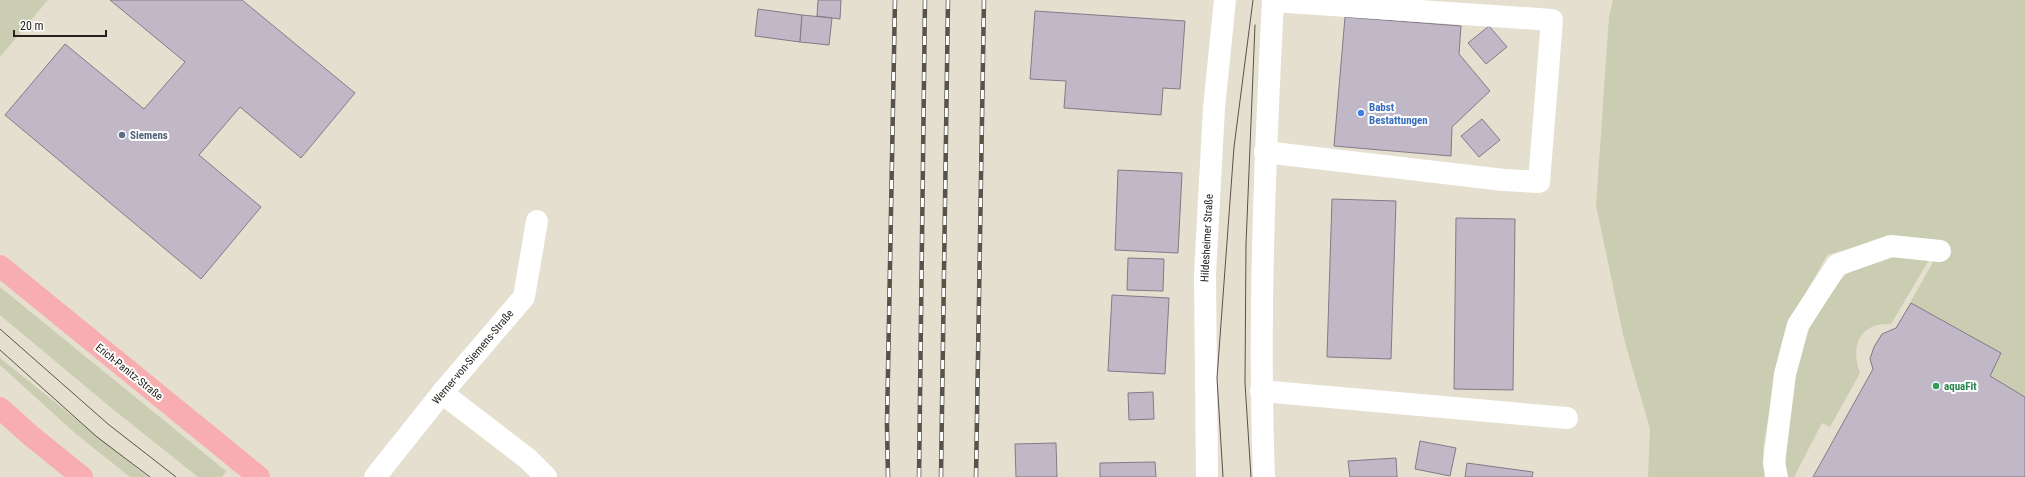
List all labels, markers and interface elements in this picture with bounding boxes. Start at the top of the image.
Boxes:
scale bar [14,12,106,38]
text: 20 m [20,19,44,33]
place label: Babst Bestattungen [1369,101,1428,127]
marker: Babst Bestattungen [1356,108,1366,118]
place label: Siemens [130,129,168,142]
marker: Siemens [117,130,127,140]
street label: Hildesheimer Straße [1198,194,1216,282]
street label: Werner-von-Siemens-Straße [430,307,516,407]
street label: Erich-Panitz-Straße [93,341,165,403]
place label: aquaFit [1944,380,1977,393]
marker: aquaFit [1931,381,1941,391]

